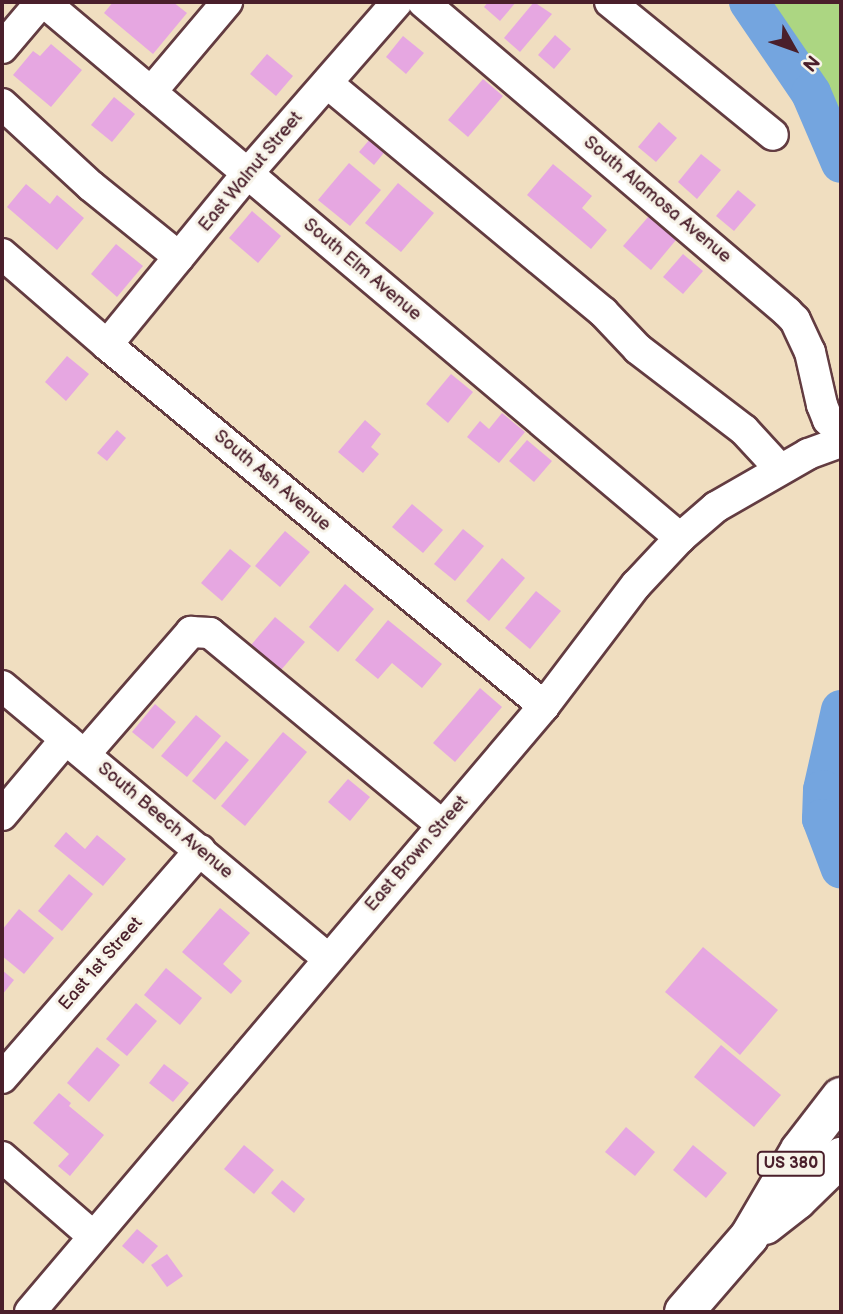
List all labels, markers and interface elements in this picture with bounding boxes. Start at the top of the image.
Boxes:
north arrow [759,14,829,84]
text: N [797,50,824,76]
street label: East Walnut Street [194,107,308,237]
street label: South Alamosa Avenue [579,132,735,268]
street label: South Elm Avenue [299,214,425,326]
street label: South Ash Avenue [209,426,335,536]
street label: South Beech Avenue [93,758,237,884]
street label: East Brown Street [361,792,473,916]
street label: East 1st Street [54,913,148,1015]
road number: US 380 [756,1152,826,1176]

